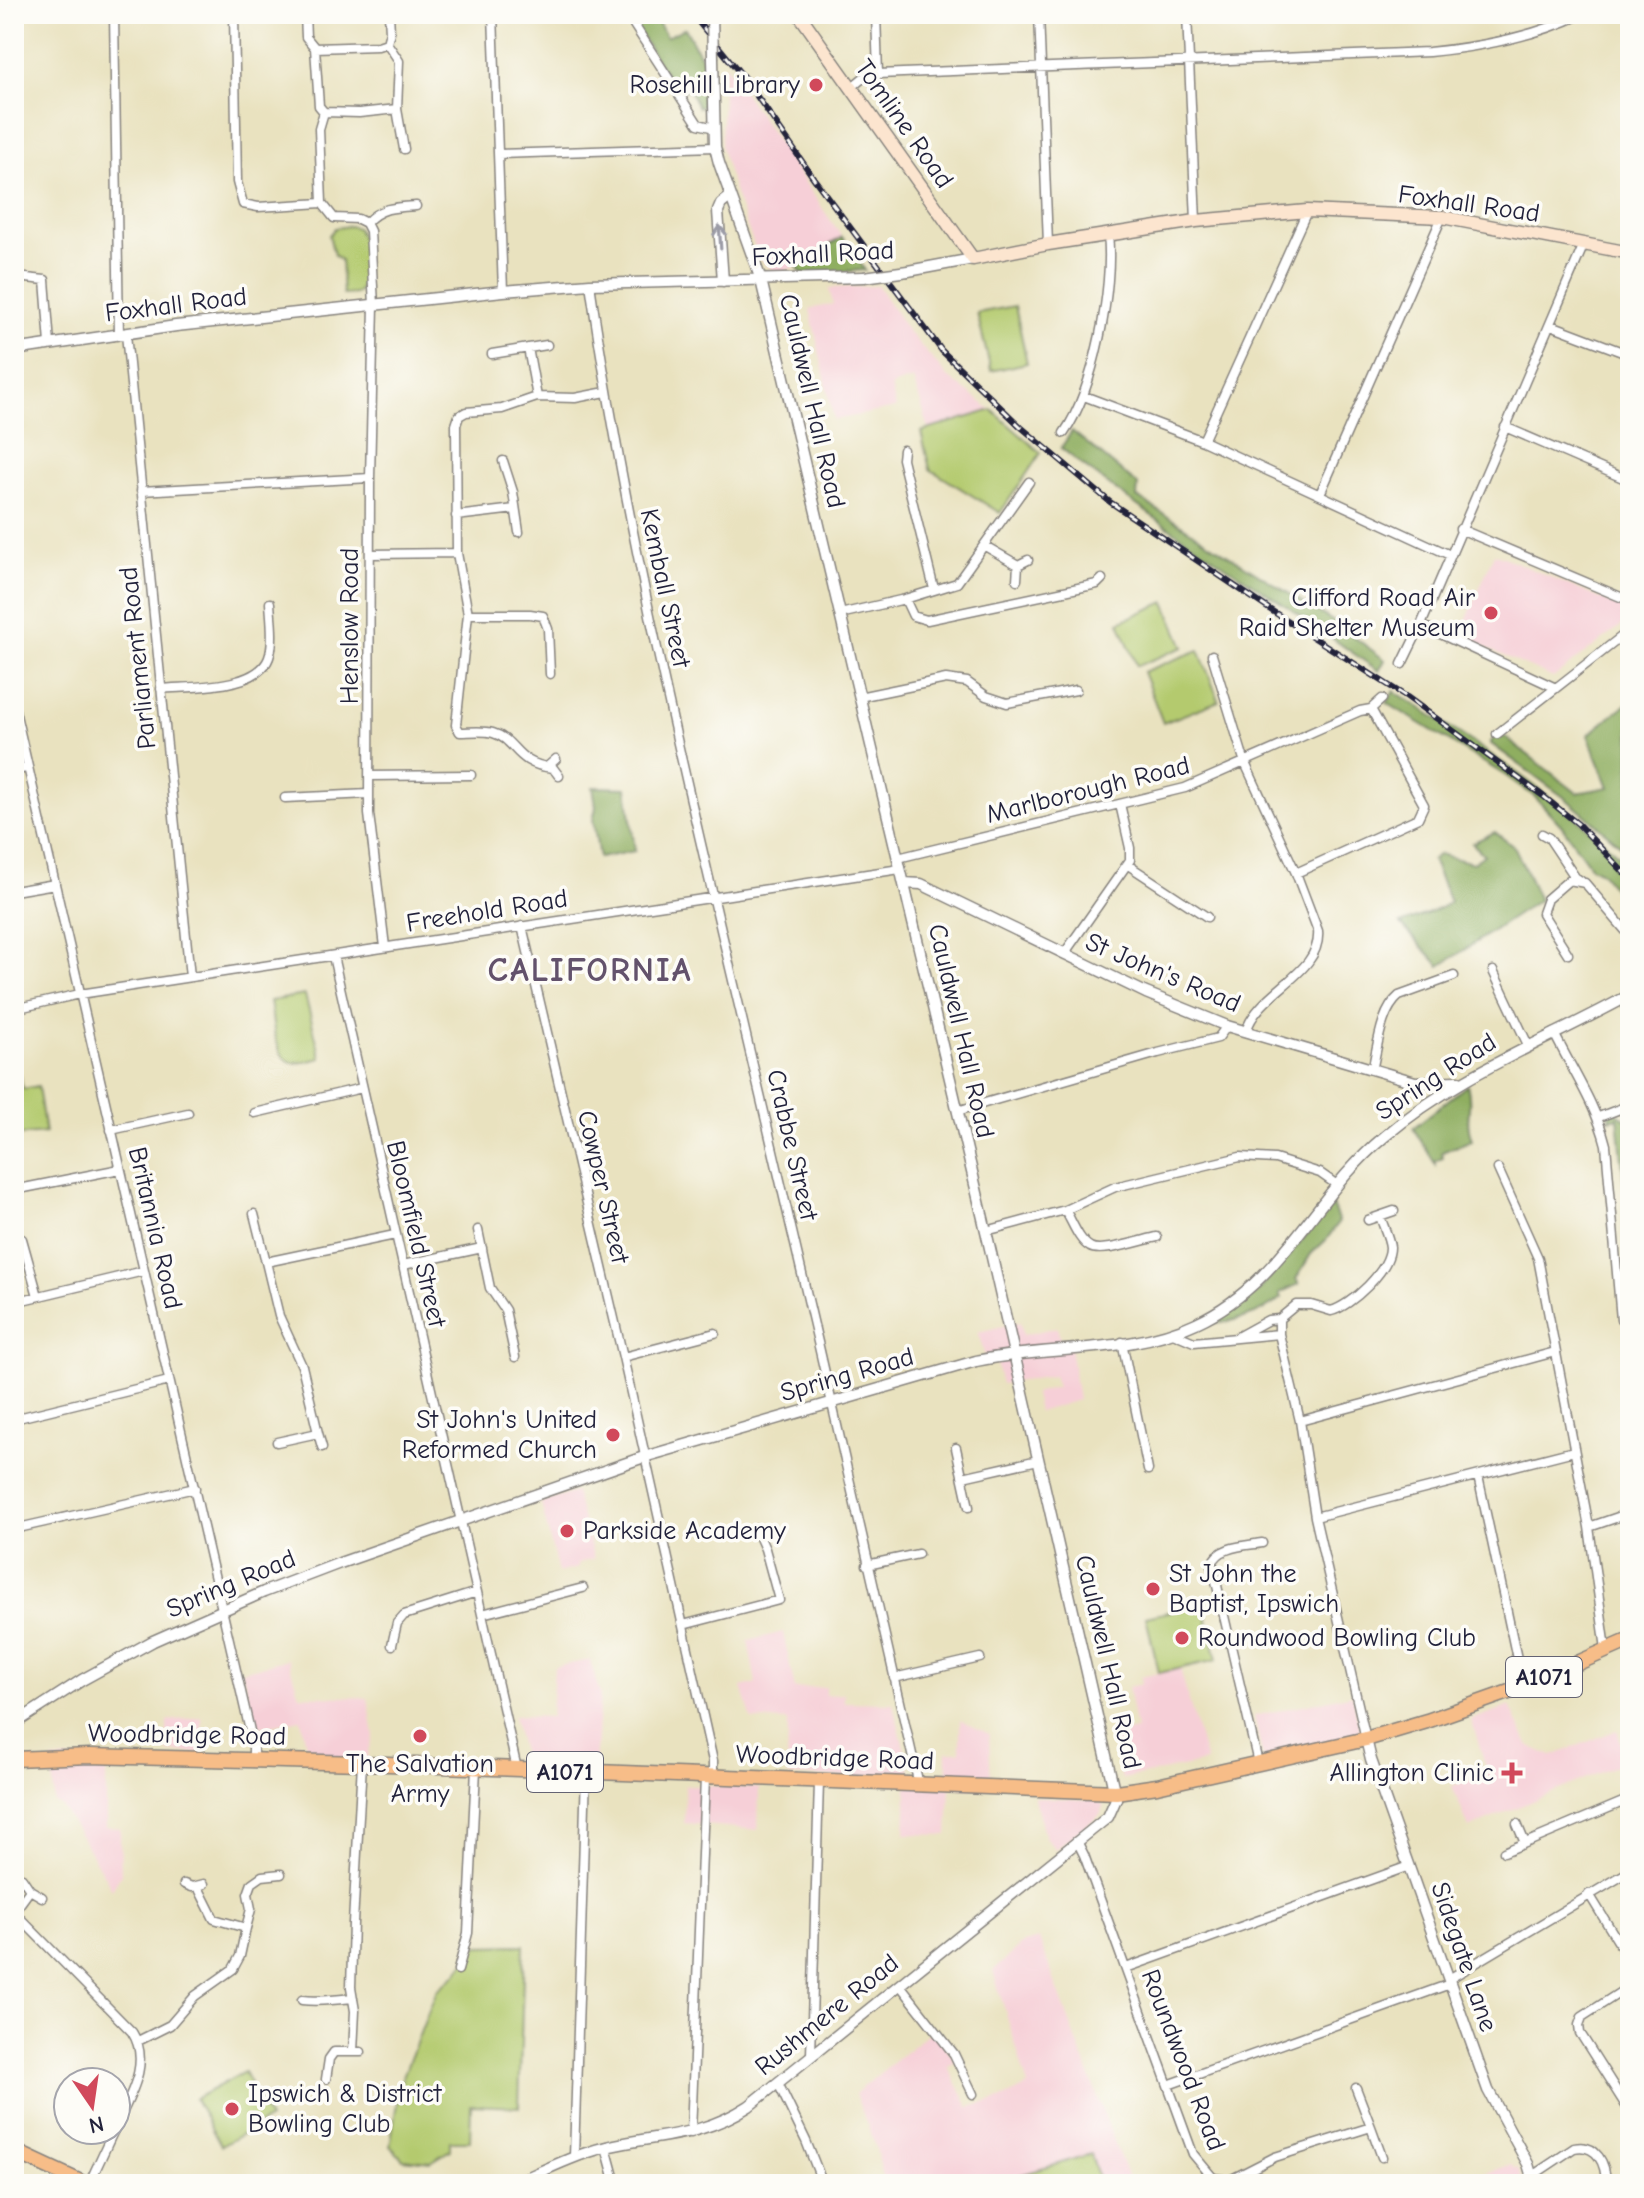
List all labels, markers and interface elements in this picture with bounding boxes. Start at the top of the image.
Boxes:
street label: Tomline Road [849,54,959,194]
place label: Rosehill Library [630,70,800,100]
marker: Rosehill Library [807,76,825,94]
street label: Foxhall Road [1396,179,1542,229]
one-way arrow [712,224,727,251]
street label: Foxhall Road [751,235,895,273]
street label: Foxhall Road [103,281,249,329]
street label: Cauldwell Hall Road [773,291,851,511]
street label: Kemball Street [634,506,697,672]
street label: Henslow Road [335,548,365,704]
street label: Parliament Road [113,565,163,751]
place label: Clifford Road Air Raid Shelter Museum [1239,583,1476,643]
marker: Clifford Road Air Raid Shelter Museum [1482,604,1500,622]
street label: Marlborough Road [983,750,1193,830]
street label: Freehold Road [404,883,570,939]
street label: Cauldwell Hall Road [922,921,1000,1141]
street label: St John's Road [1081,927,1245,1019]
district label: CALIFORNIA [487,950,693,990]
street label: Spring Road [1370,1027,1502,1127]
street label: Crabbe Street [760,1067,824,1225]
street label: Cowper Street [571,1108,636,1268]
street label: Bloomfield Street [380,1138,452,1332]
street label: Britannia Road [122,1144,188,1312]
street label: Spring Road [777,1342,917,1408]
place label: St John's United Reformed Church [402,1405,597,1465]
marker: St John's United Reformed Church [604,1426,622,1444]
place label: Parkside Academy [583,1516,786,1546]
marker: Parkside Academy [558,1522,576,1540]
street label: Spring Road [162,1543,300,1625]
street label: Cauldwell Hall Road [1069,1552,1147,1772]
place label: St John the Baptist, Ipswich [1169,1559,1339,1619]
marker: St John the Baptist, Ipswich [1144,1580,1162,1598]
place label: Roundwood Bowling Club [1198,1623,1476,1653]
marker: Roundwood Bowling Club [1173,1629,1191,1647]
road number: A1071 [1506,1657,1582,1697]
street label: Woodbridge Road [88,1718,286,1752]
marker: The Salvation Army [411,1727,429,1745]
street label: Woodbridge Road [735,1740,935,1776]
place label: The Salvation Army [346,1749,494,1809]
road number: A1071 [527,1752,603,1792]
place label: Allington Clinic [1330,1758,1494,1788]
marker: Allington Clinic [1501,1762,1523,1784]
street label: Sidegate Lane [1424,1878,1504,2036]
street label: Rushmere Road [749,1948,905,2082]
street label: Roundwood Road [1135,1965,1231,2155]
north arrow [52,2066,132,2146]
place label: Ipswich & District Bowling Club [248,2079,443,2139]
marker: Ipswich & District Bowling Club [223,2100,241,2118]
text: N [86,2110,106,2139]

